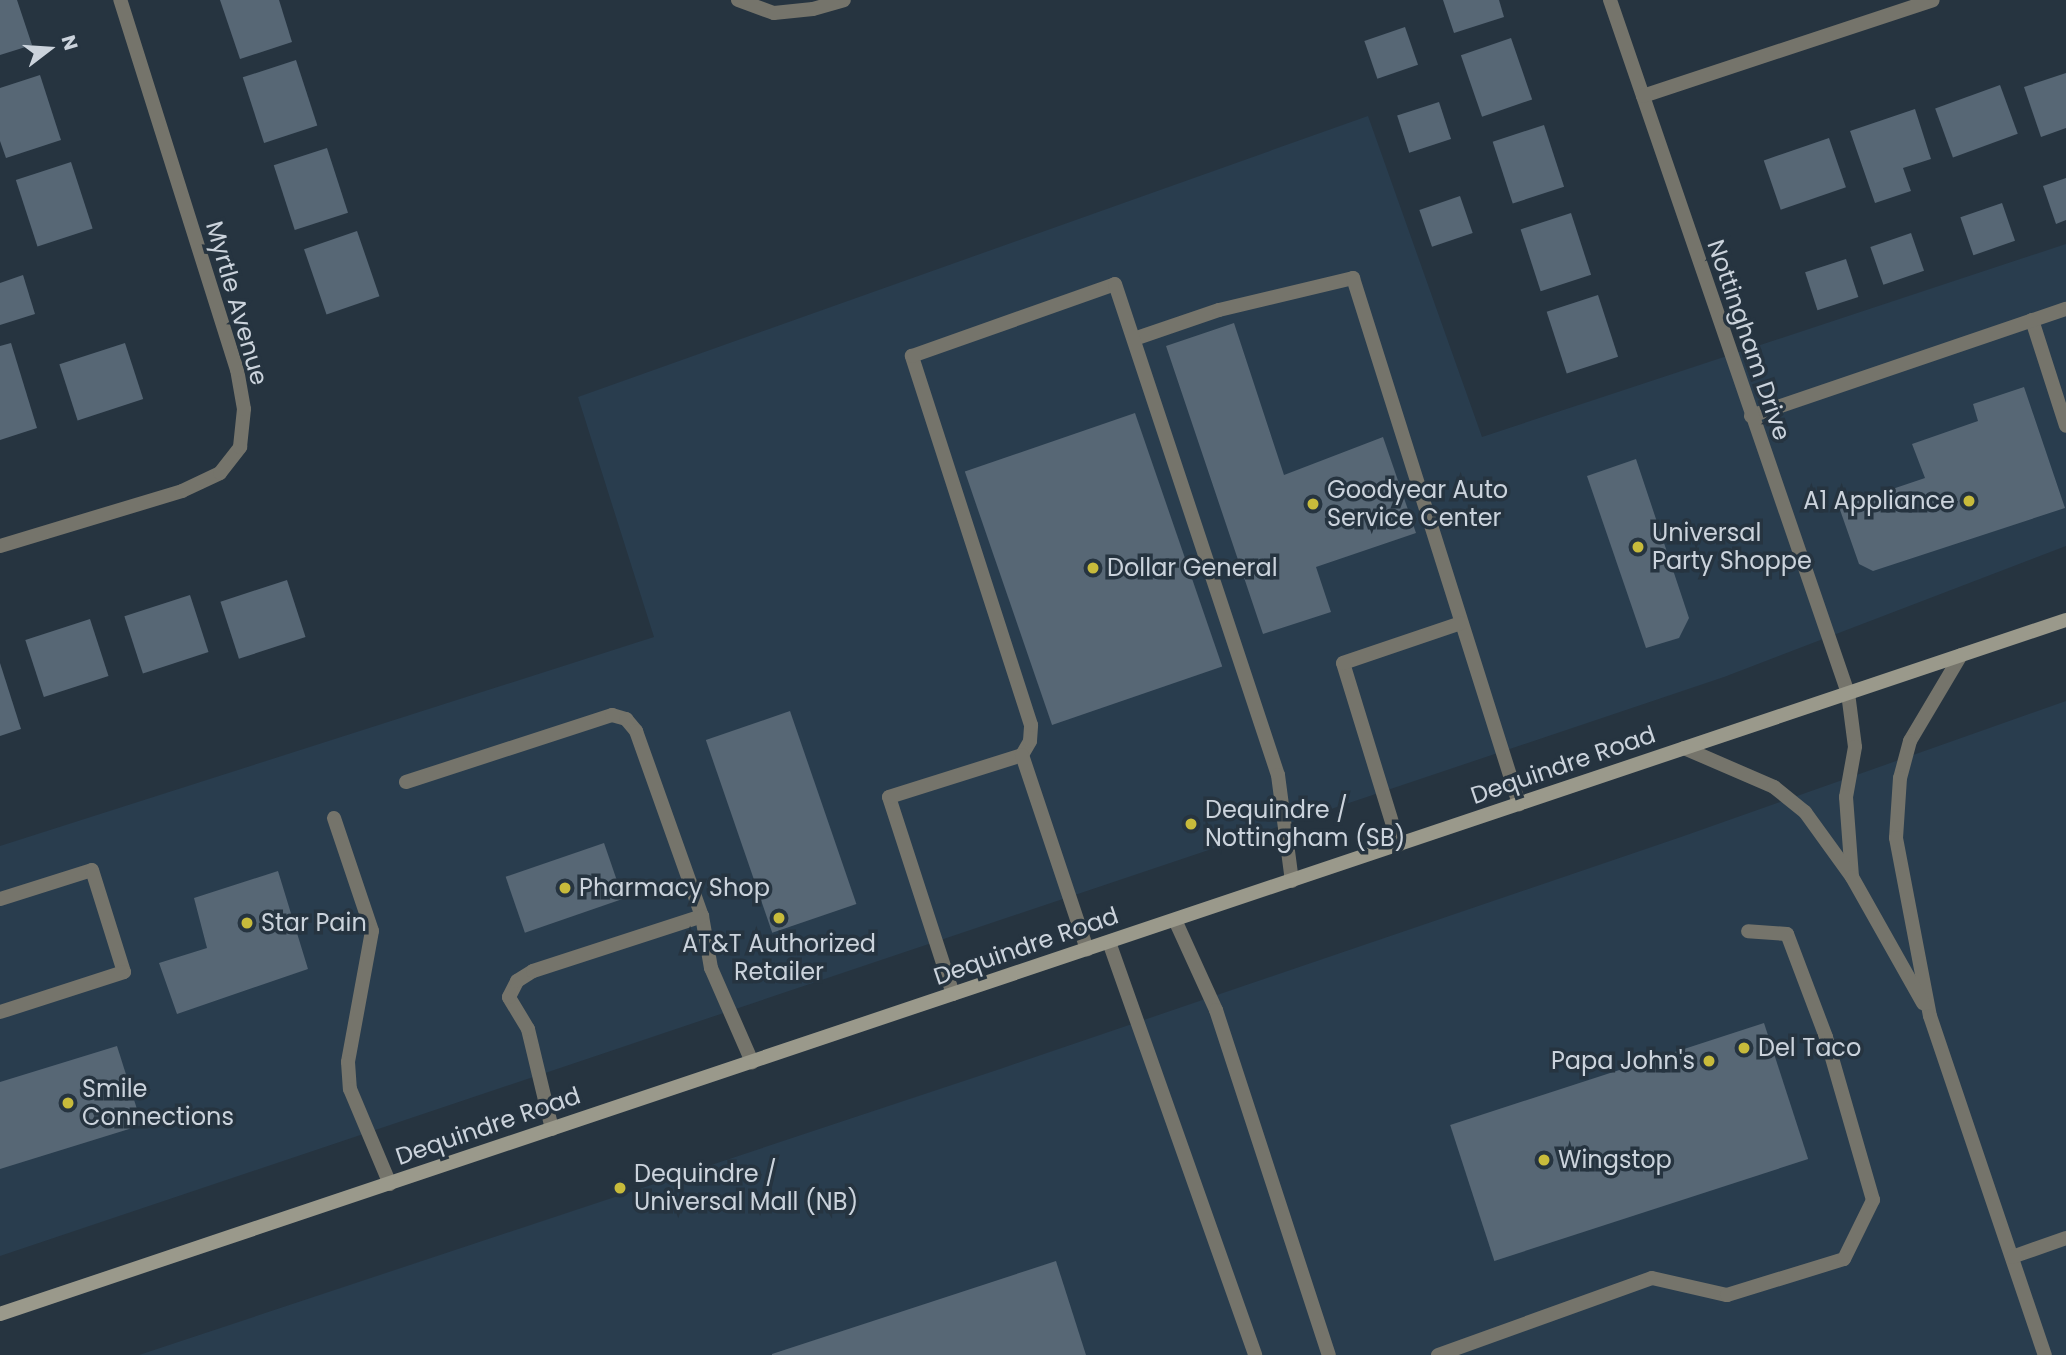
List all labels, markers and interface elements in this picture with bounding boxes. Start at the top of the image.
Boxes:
north arrow [14,14,84,84]
text: N [55,32,85,53]
street label: Myrtle Avenue [200,218,274,388]
street label: Nottingham Drive [1701,236,1797,444]
place label: Goodyear Auto Service Center [1327,476,1508,532]
place label: A1 Appliance [1803,487,1955,515]
marker: A1 Appliance [1961,493,1977,509]
marker: Goodyear Auto Service Center [1305,496,1321,512]
place label: Universal Party Shoppe [1652,519,1812,575]
marker: Universal Party Shoppe [1630,539,1646,555]
place label: Dollar General [1107,554,1278,582]
marker: Dollar General [1085,560,1101,576]
street label: Dequindre Road [1467,720,1659,810]
place label: Dequindre / Nottingham (SB) [1205,796,1405,852]
marker: Dequindre / Nottingham (SB) [1183,816,1199,832]
place label: Pharmacy Shop [579,874,770,902]
marker: Pharmacy Shop [557,880,573,896]
street label: Dequindre Road [930,901,1122,991]
place label: Star Pain [261,909,367,937]
marker: AT&T Authorized Retailer [771,910,787,926]
marker: Star Pain [239,915,255,931]
place label: AT&T Authorized Retailer [682,930,876,986]
place label: Del Taco [1758,1034,1861,1062]
marker: Del Taco [1736,1040,1752,1056]
place label: Papa John's [1551,1047,1695,1075]
marker: Papa John's [1701,1053,1717,1069]
place label: Smile Connections [82,1075,234,1131]
street label: Dequindre Road [392,1081,584,1171]
marker: Smile Connections [60,1095,76,1111]
place label: Wingstop [1558,1146,1672,1174]
marker: Wingstop [1536,1152,1552,1168]
place label: Dequindre / Universal Mall (NB) [634,1160,858,1216]
marker: Dequindre / Universal Mall (NB) [612,1180,628,1196]

